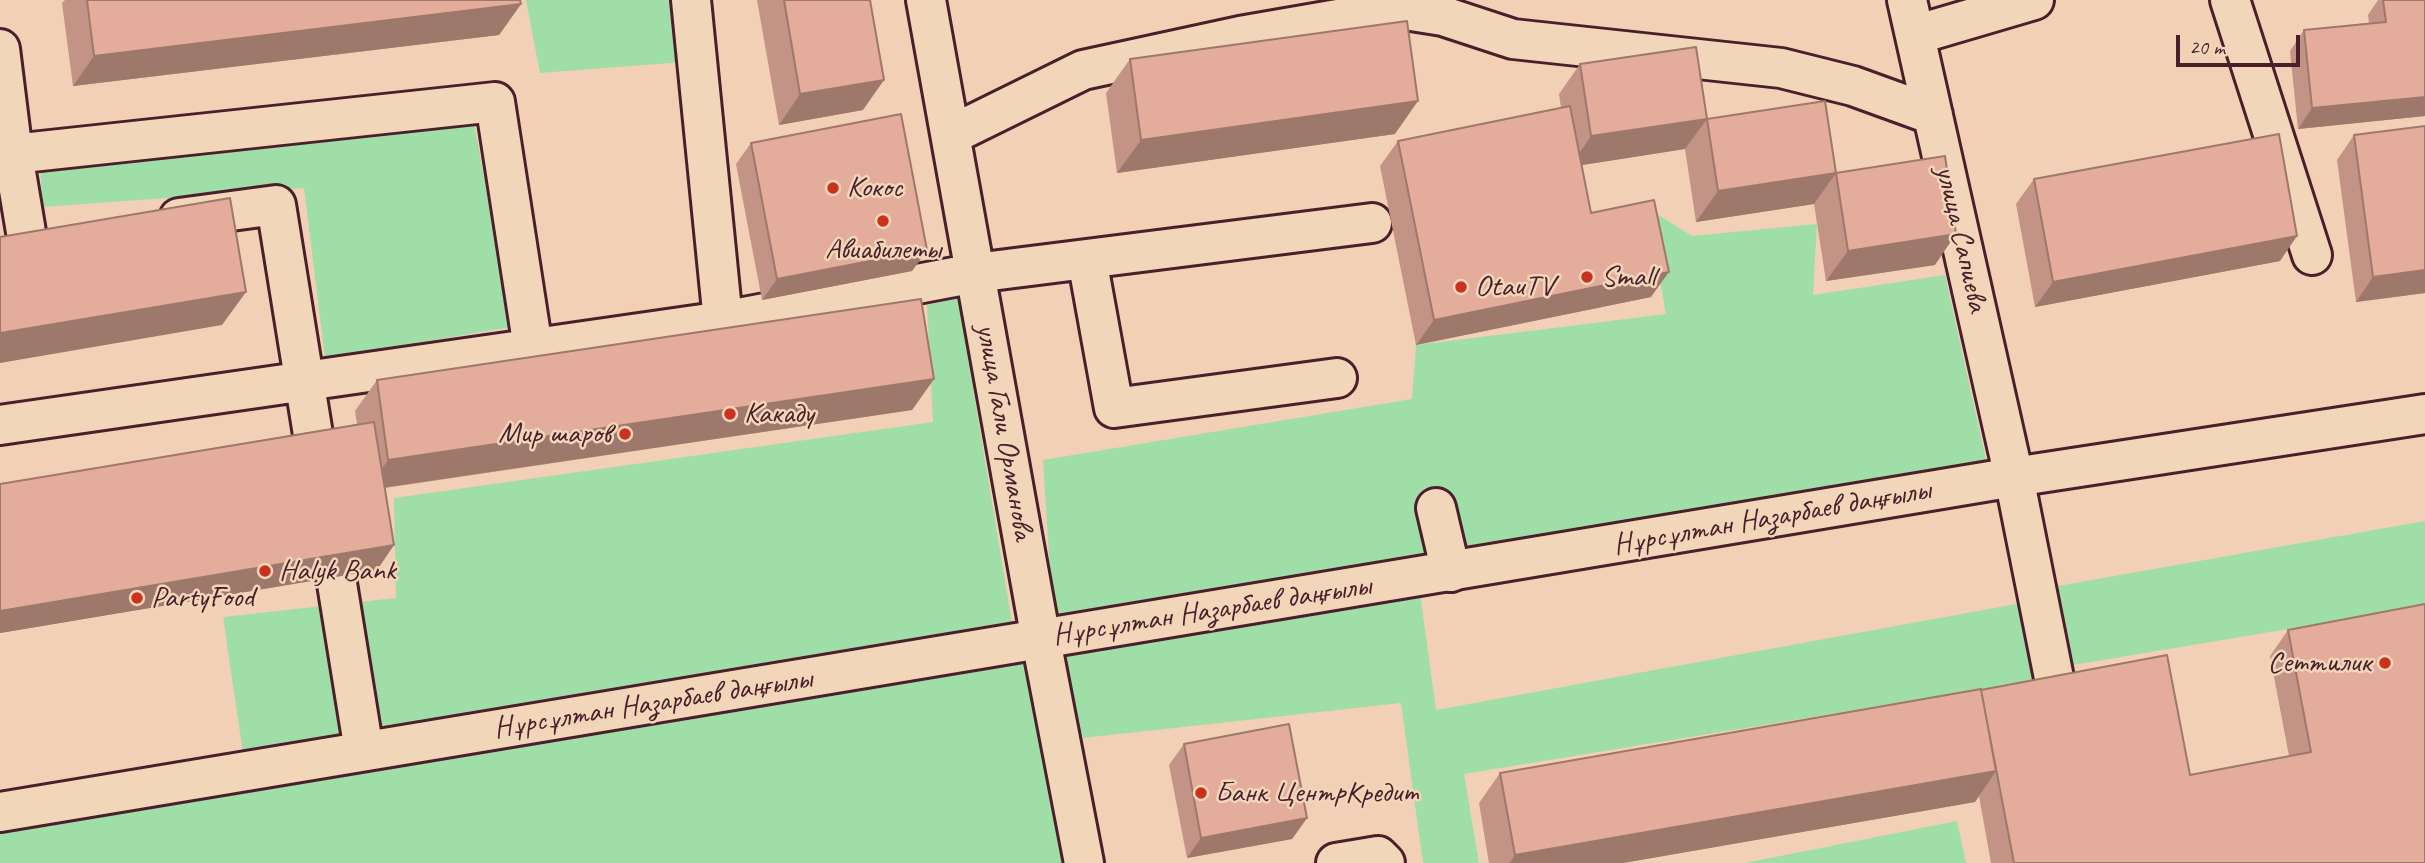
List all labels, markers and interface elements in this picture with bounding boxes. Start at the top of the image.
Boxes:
scale bar [2180,21,2304,65]
text: 20 m [2189,34,2225,60]
street label: улица Сапиева [1927,163,1995,315]
place label: Кокос [847,170,902,206]
marker: Кокос [825,180,841,196]
marker: Авиабилеты [875,213,891,229]
place label: Авиабилеты [825,232,941,268]
place label: Small [1601,259,1656,295]
place label: OtauTV [1475,269,1554,305]
marker: Small [1579,269,1595,285]
marker: OtauTV [1453,279,1469,295]
street label: улица Гали Орманова [967,321,1041,543]
place label: Какаду [744,396,814,432]
marker: Какаду [722,406,738,422]
place label: Мир шаров [498,416,611,452]
marker: Мир шаров [617,426,633,442]
street label: Нұрсұлтан Назарбаев даңғылы [1610,472,1934,564]
place label: Halyk Bank [279,553,396,589]
marker: Halyk Bank [257,563,273,579]
street label: Нұрсұлтан Назарбаев даңғылы [1050,568,1374,654]
place label: PartyFood [151,580,254,616]
marker: PartyFood [129,590,145,606]
place label: Сеттилик [2268,645,2371,681]
marker: Сеттилик [2377,655,2393,671]
street label: Нұрсұлтан Назарбаев даңғылы [491,661,815,747]
place label: Банк ЦентрКредит [1215,775,1418,811]
marker: Банк ЦентрКредит [1193,785,1209,801]

